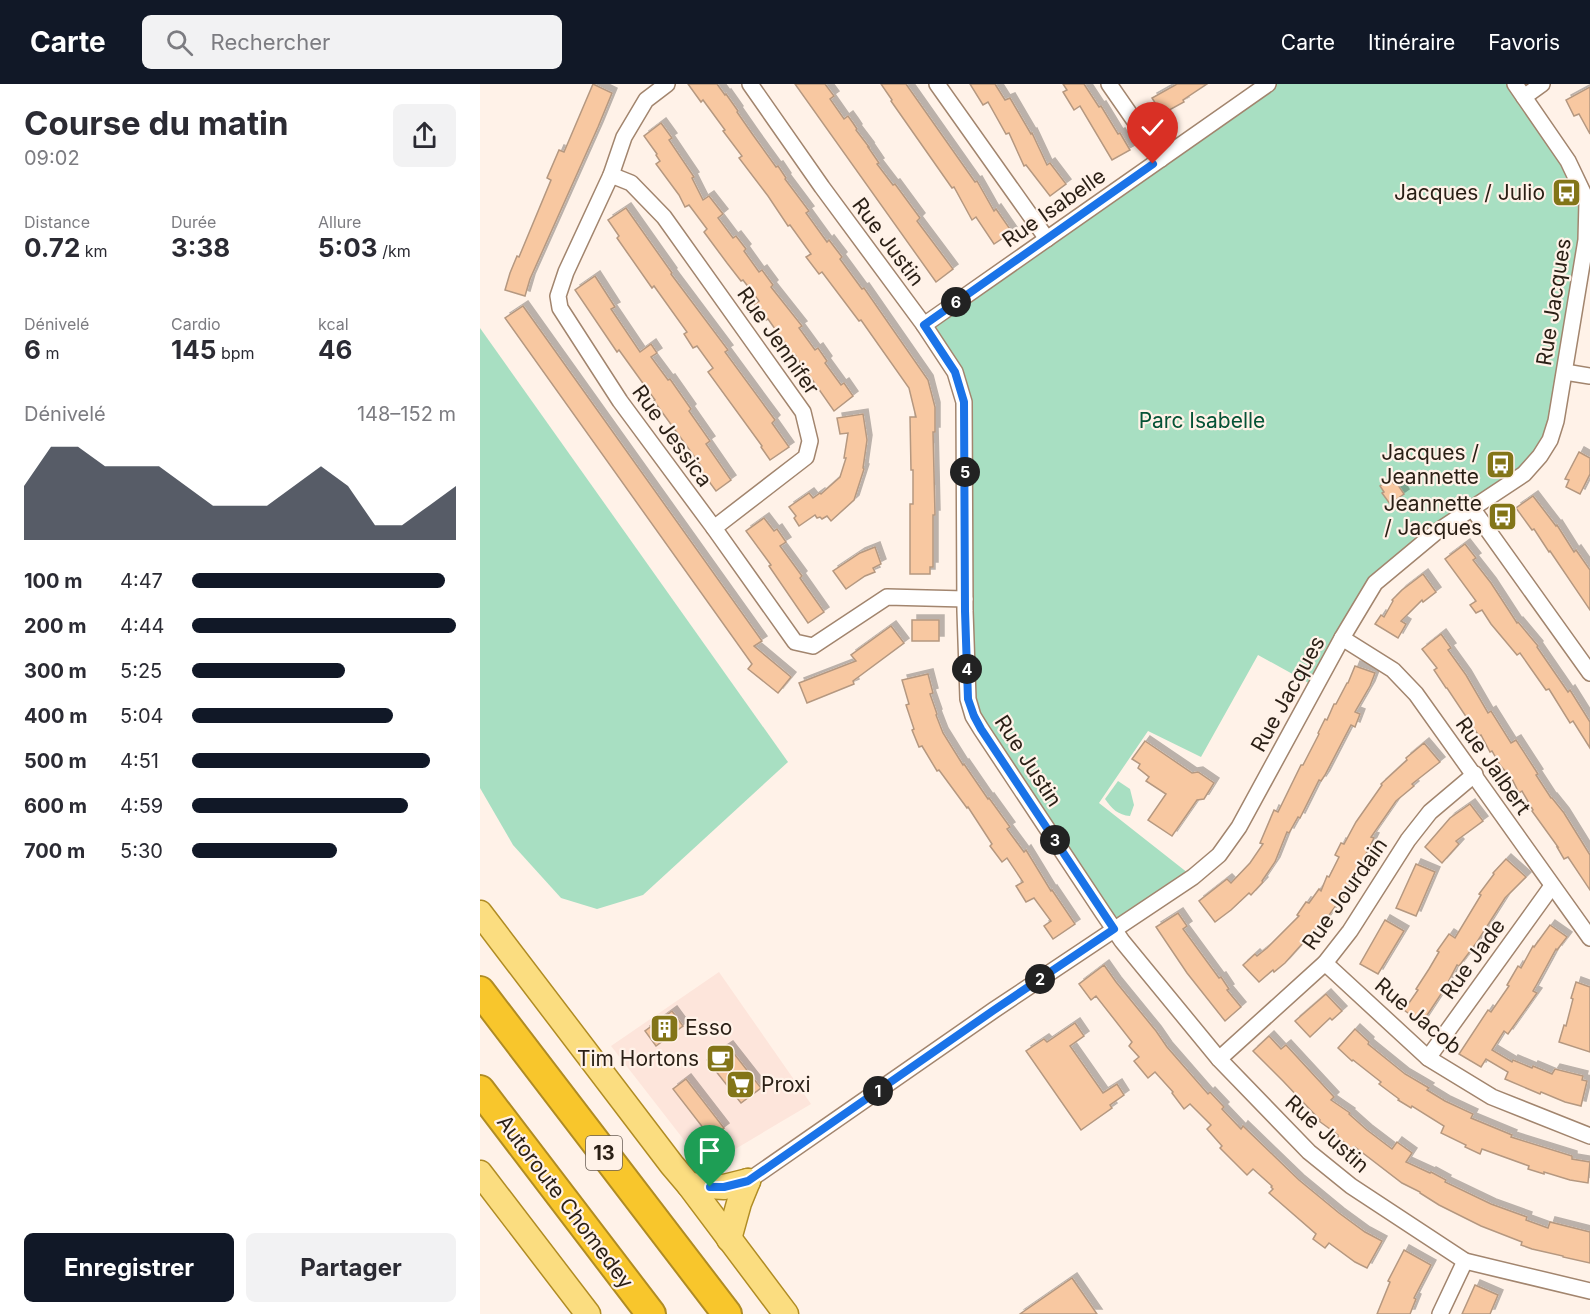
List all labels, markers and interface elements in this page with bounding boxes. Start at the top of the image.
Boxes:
search box [142,15,562,69]
text: Carte [30,25,106,59]
icon: search [163,26,196,59]
text: Rechercher [211,29,330,55]
text: Carte [1281,30,1335,55]
text: Itinéraire [1368,30,1455,55]
text: Favoris [1488,30,1560,55]
pin [1127,102,1178,164]
text: Course du matin [24,103,289,143]
button: share [393,104,456,167]
icon: check [1136,111,1169,144]
text: 09:02 [24,146,80,170]
street label: Rue Isabelle [997,163,1110,252]
bus stop icon: Jacques / Julio [1550,177,1582,209]
place label: Jacques / Julio [1394,180,1545,205]
street label: Rue Justin [847,193,930,291]
text: Distance [24,212,90,232]
text: Durée [171,212,216,232]
text: Allure [318,212,361,232]
text: 0.72 [24,232,80,263]
text: 3:38 [171,232,230,263]
text: 5:03 [318,232,378,263]
street label: Rue Jacques [1531,237,1576,367]
text: km [80,241,108,261]
text: /km [378,241,411,261]
street label: Rue Jennifer [732,282,825,399]
pin: 6 [941,287,971,317]
text: 6 [951,292,961,312]
text: Dénivelé [24,314,89,334]
text: Cardio [171,314,221,334]
text: kcal [318,314,349,334]
text: 6 [24,334,41,365]
text: 145 [171,334,216,365]
text: 46 [318,334,352,365]
text: m [41,343,59,363]
text: bpm [216,343,255,363]
street label: Rue Jessica [627,380,718,491]
text: Dénivelé [24,402,106,426]
text: 148–152 m [357,402,456,426]
park label: Parc Isabelle [1139,408,1265,433]
place label: Jacques / Jeannette [1380,440,1479,489]
bus stop icon: Jacques / Jeannette [1484,449,1516,481]
pin: 5 [950,457,980,487]
text: 5 [960,462,970,482]
place label: Jeannette / Jacques [1383,491,1482,540]
bus stop icon: Jeannette / Jacques [1487,500,1519,532]
text: 100 m [24,569,83,593]
text: 4:47 [120,569,163,593]
text: 200 m [24,614,87,638]
text: 4:44 [120,614,165,638]
street label: Rue Jacques [1245,632,1330,756]
pin: 4 [952,654,982,684]
text: 300 m [24,659,87,683]
text: 5:25 [120,659,162,683]
text: 4 [962,659,972,679]
text: 400 m [24,704,88,728]
text: 5:04 [120,704,163,728]
street label: Rue Justin [990,710,1067,811]
street label: Rue Jalbert [1451,712,1536,819]
text: 500 m [24,749,87,773]
text: 4:51 [120,749,159,773]
text: 600 m [24,794,87,818]
text: 4:59 [120,794,163,818]
pin: 3 [1040,825,1070,855]
text: 3 [1050,830,1060,850]
street label: Rue Jourdain [1297,833,1392,954]
text: 700 m [24,839,85,863]
text: 5:30 [120,839,163,863]
street label: Rue Jade [1435,914,1510,1004]
pin: 2 [1025,964,1055,994]
text: 2 [1035,969,1045,989]
street label: Rue Jacob [1370,972,1467,1059]
building icon: Esso [648,1012,680,1044]
place label: Esso [685,1015,732,1040]
cafe icon: Tim Hortons [704,1043,736,1075]
place label: Tim Hortons [577,1046,699,1071]
supermarket icon: Proxi [724,1069,756,1101]
place label: Proxi [761,1072,811,1097]
pin: 1 [863,1076,893,1106]
text: 1 [875,1081,881,1101]
street label: Rue Justin [1280,1090,1374,1178]
street label: Autoroute Chomedey [492,1110,639,1294]
pin [684,1125,735,1187]
icon: arrive [693,1134,726,1167]
road number: 13 [586,1136,622,1170]
button: Enregistrer [24,1233,234,1302]
button: Partager [246,1233,456,1302]

